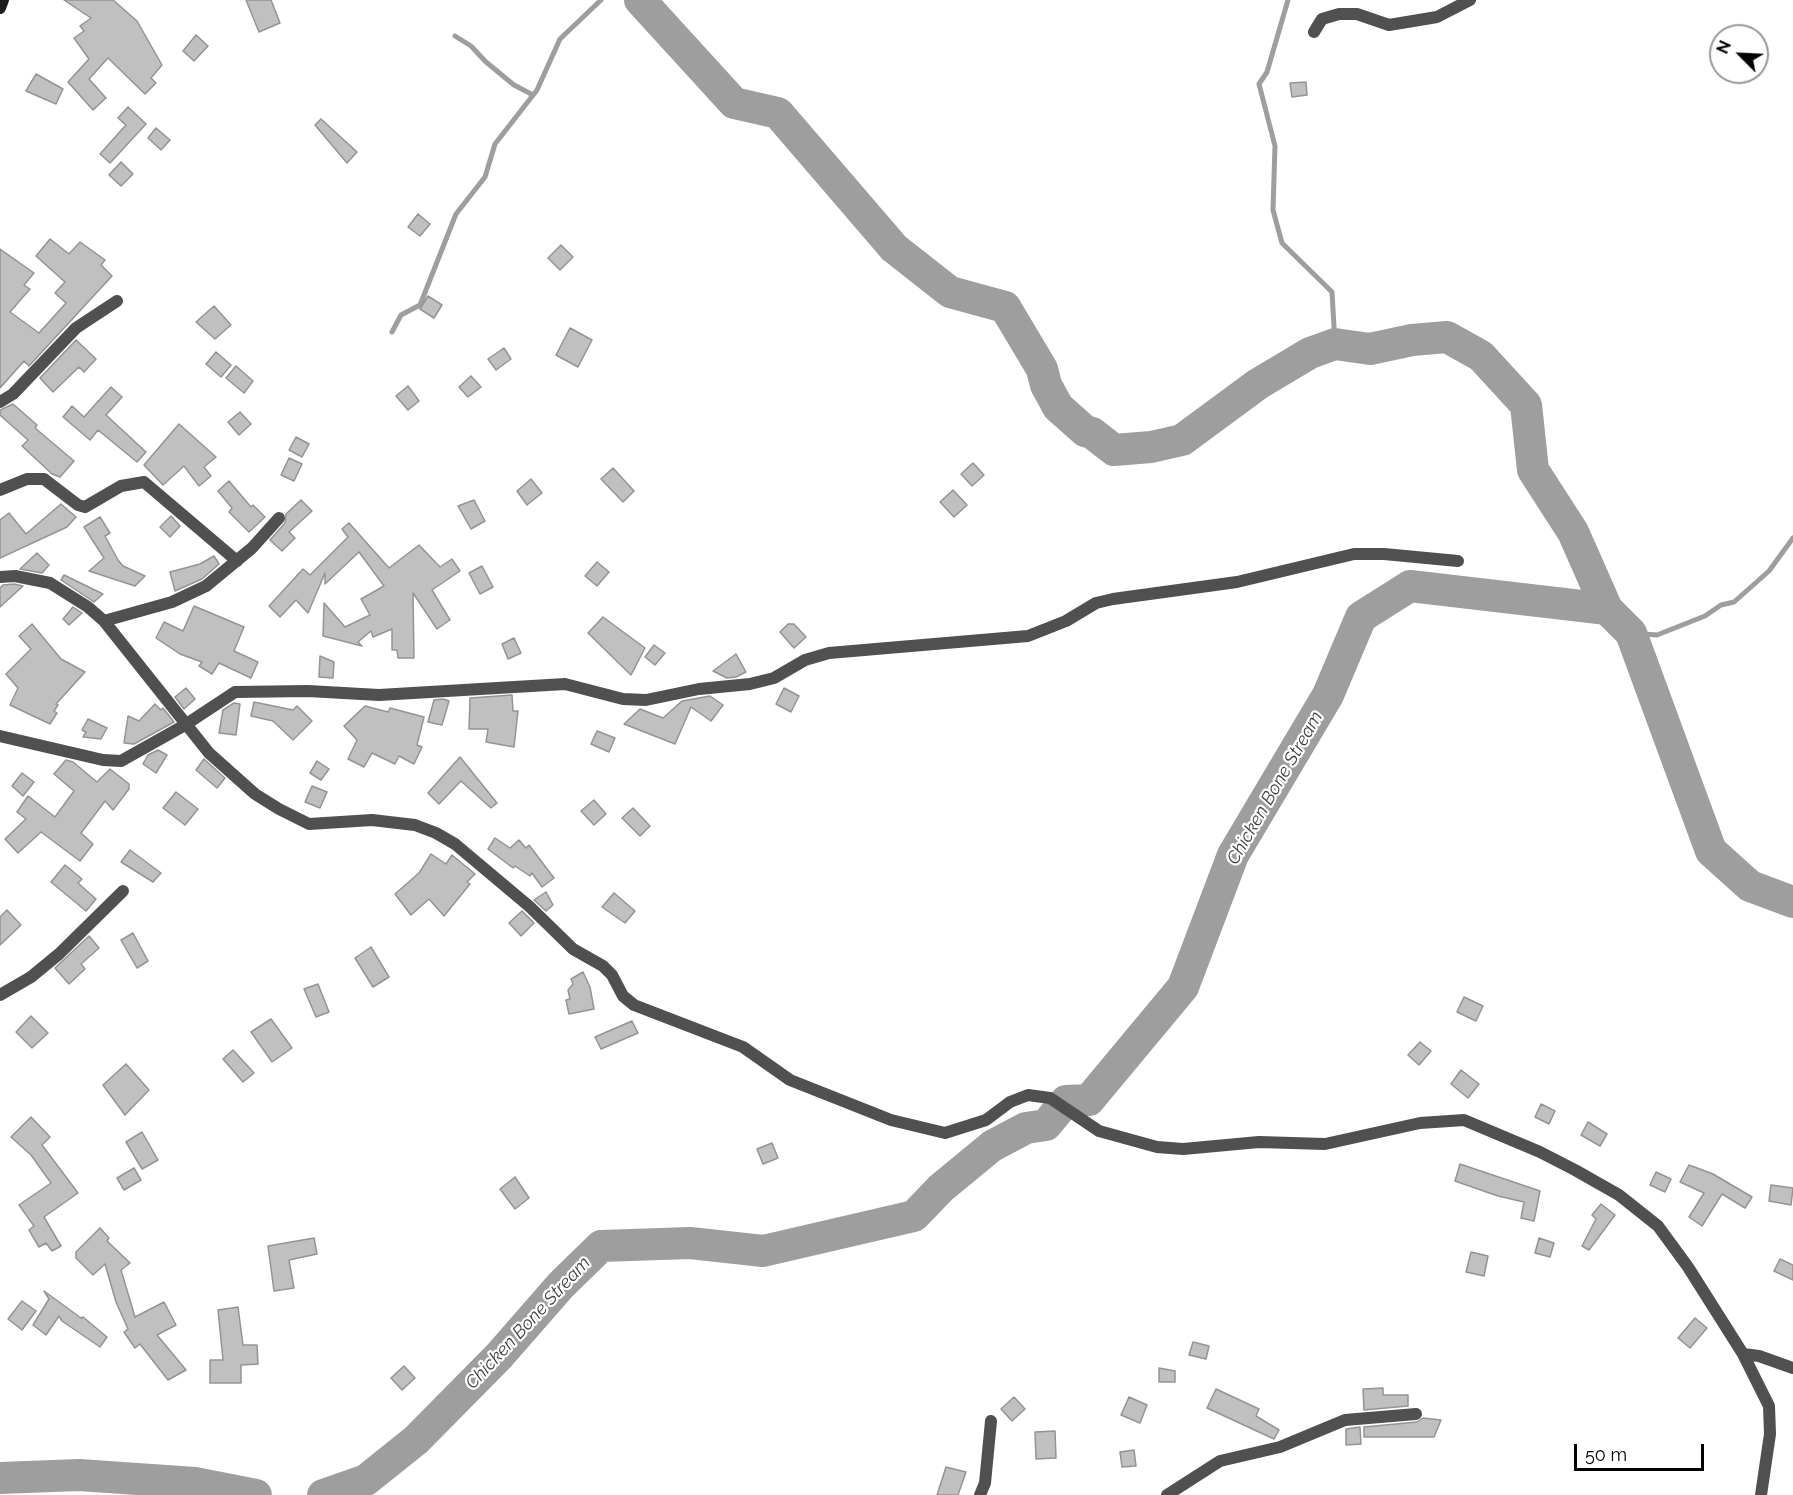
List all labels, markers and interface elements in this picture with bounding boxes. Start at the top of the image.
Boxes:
north arrow [1709,24,1769,84]
text: N [1713,38,1735,57]
water label: Chicken Bone Stream [1222,708,1328,868]
water label: Chicken Bone Stream [461,1252,595,1394]
scale bar [1577,1432,1708,1470]
text: 50 m [1585,1444,1627,1465]

